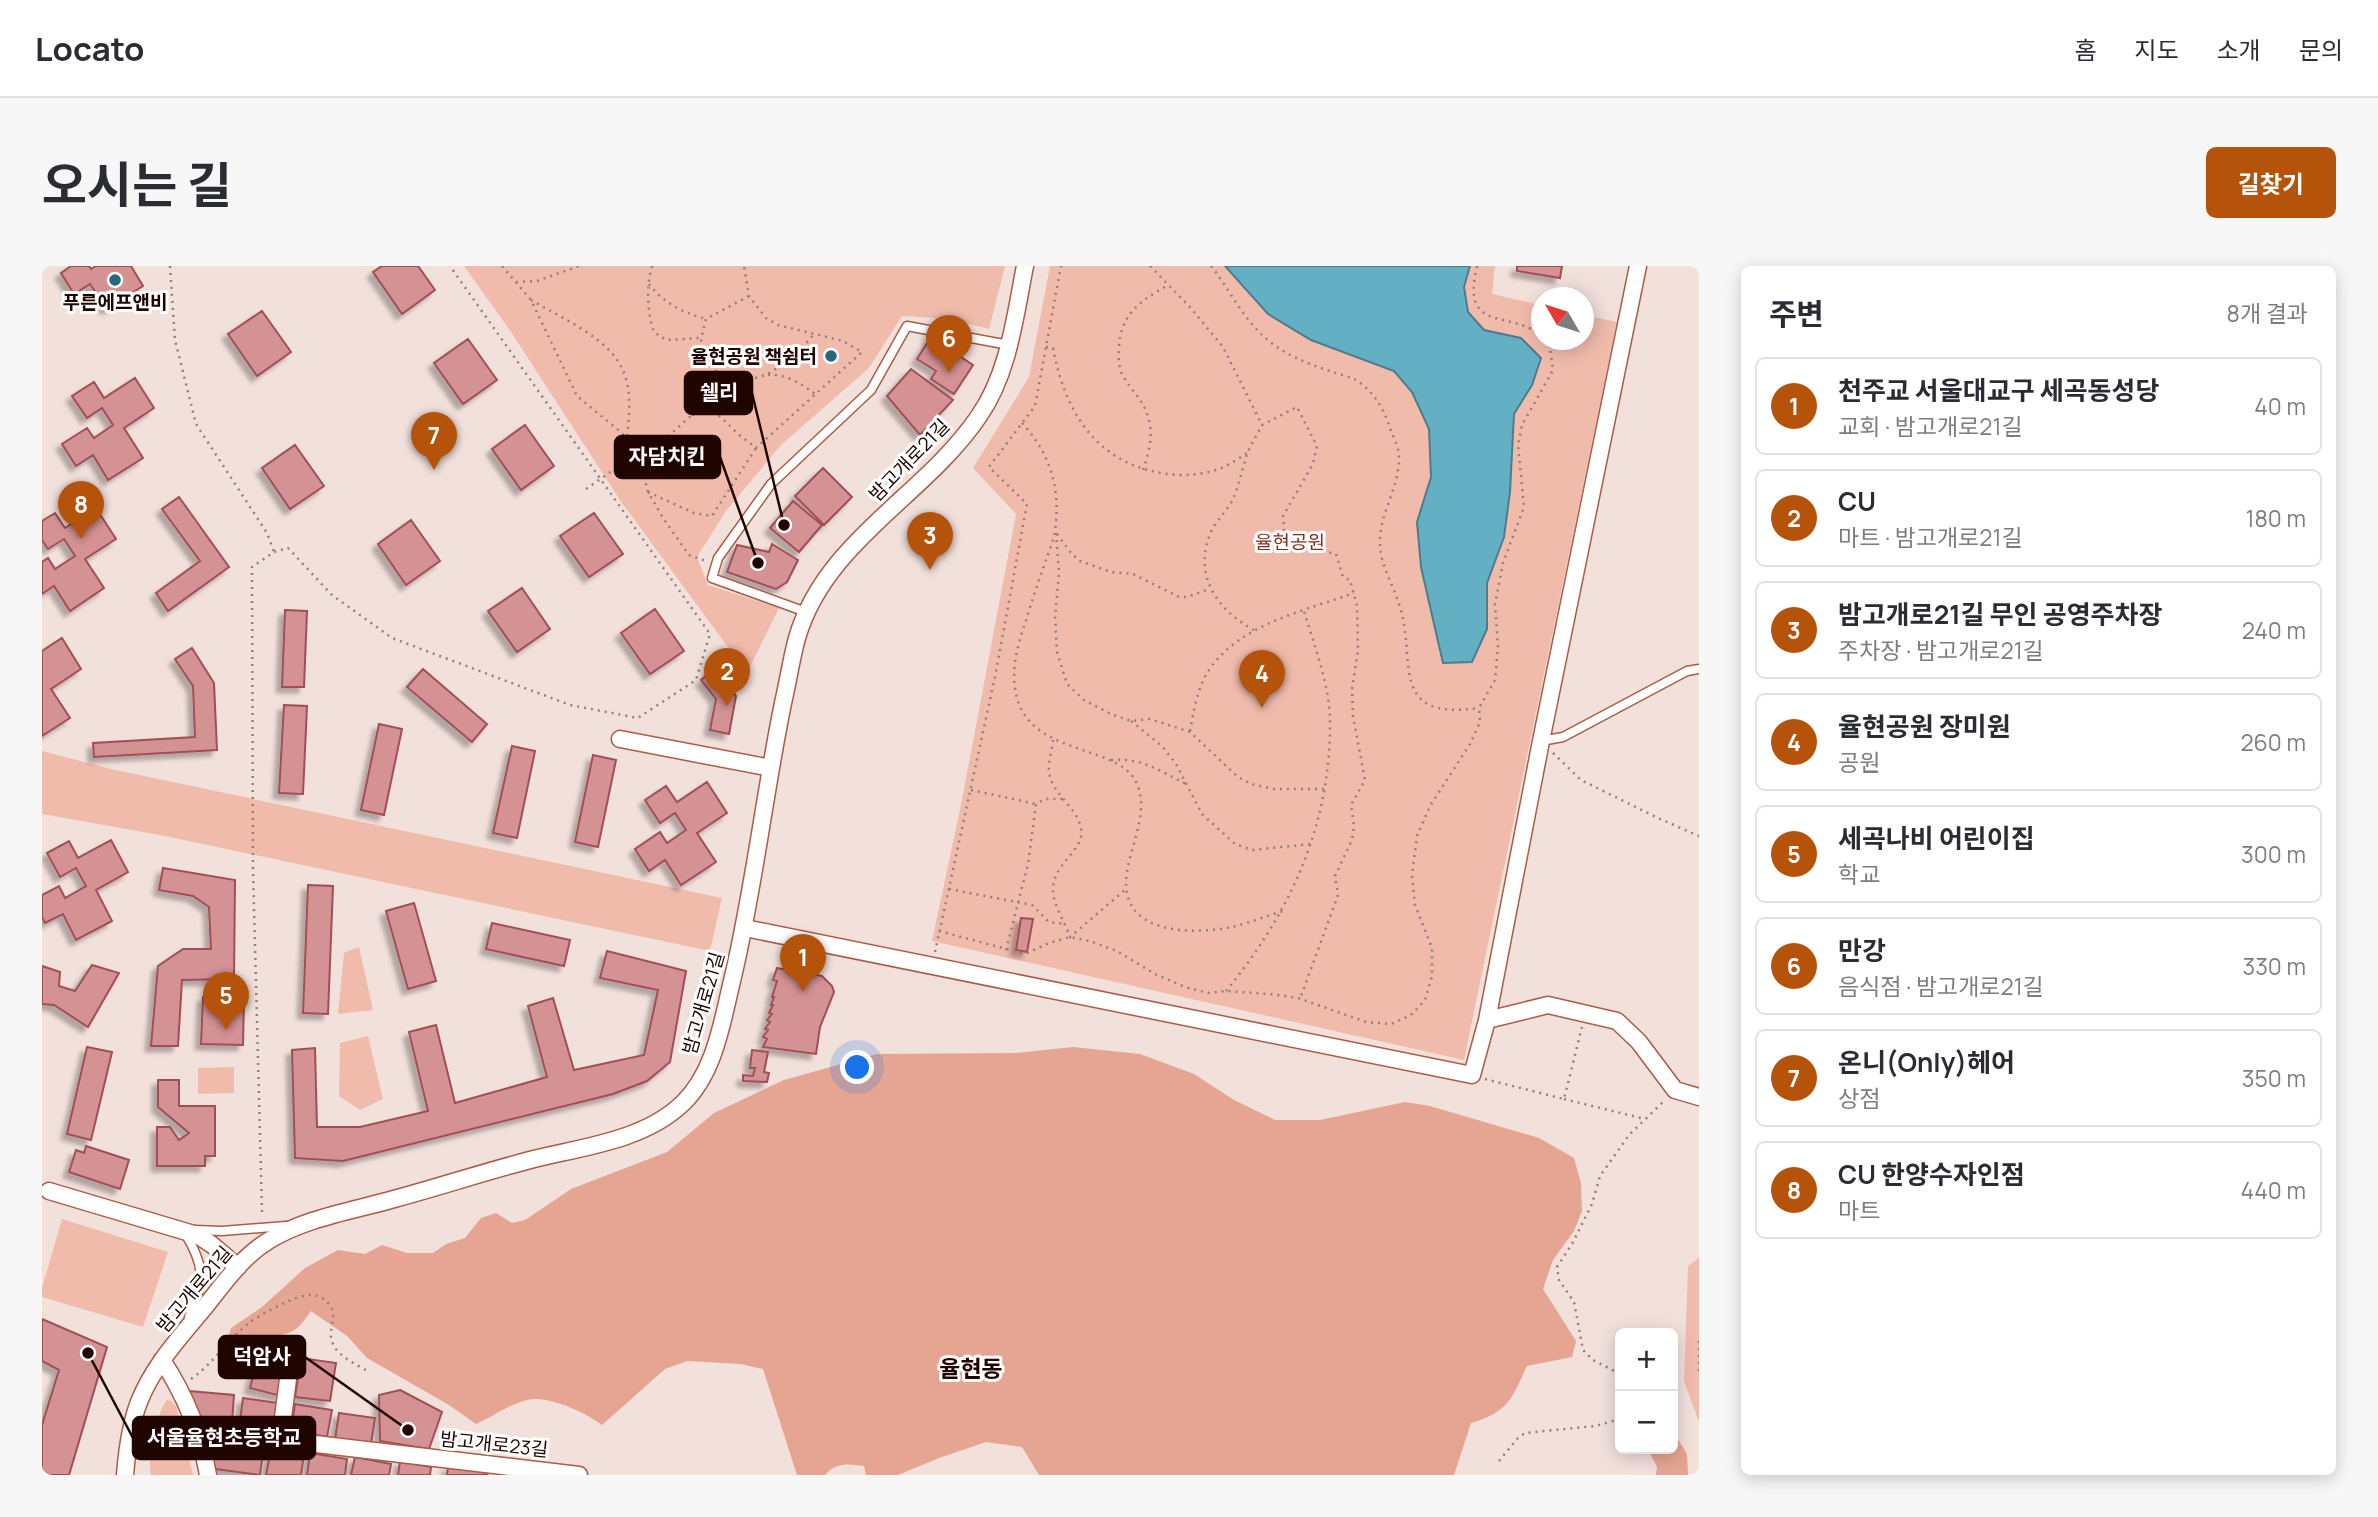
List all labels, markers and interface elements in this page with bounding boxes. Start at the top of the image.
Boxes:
text: Locato [35,26,145,71]
text: 홈 [2074,33,2096,66]
text: 지도 [2134,33,2179,66]
text: 소개 [2217,33,2261,66]
text: 문의 [2299,33,2343,66]
button: 길찾기 [2206,147,2336,218]
text: 오시는 길 [42,151,232,218]
marker: 푸른에프앤비 [107,272,123,288]
north arrow [1531,287,1594,350]
place label: 푸른에프앤비 [63,289,167,315]
text: 주변 [1769,293,1824,334]
text: 8개 결과 [2227,297,2308,329]
pin: 6 [926,315,972,373]
place label: 율현공원 책쉼터 [691,343,817,369]
marker: 율현공원 책쉼터 [823,348,839,364]
callout: 쉘리 [685,372,752,414]
text: 천주교 서울대교구 세곡동성당 [1838,372,2159,408]
text: 쉘리 [700,378,738,406]
text: 1 [1789,390,1799,422]
text: 40 m [2254,390,2306,422]
text: 교회 · 밤고개로21길 [1838,410,2023,442]
pin: 7 [411,412,457,470]
street label: 밤고개로21길 [863,413,955,507]
callout: 자담치킨 [615,436,720,478]
text: 자담치킨 [628,442,706,470]
pin: 8 [58,481,104,539]
text: CU [1838,483,1876,519]
text: 2 [1787,502,1801,534]
text: 180 m [2246,502,2306,534]
pin: 3 [907,512,953,570]
text: 마트 · 밤고개로21길 [1838,521,2023,553]
park label: 율현공원 [1255,529,1325,555]
text: 밤고개로21길 무인 공영주차장 [1838,596,2162,632]
text: 3 [1787,614,1801,646]
text: 240 m [2242,614,2306,646]
text: 주차장 · 밤고개로21길 [1838,634,2044,666]
pin: 2 [704,648,750,706]
pin: 4 [1239,650,1285,708]
text: 율현공원 장미원 [1838,708,2011,744]
text: 4 [1787,726,1801,758]
text: 260 m [2240,726,2306,758]
text: 공원 [1838,746,1880,778]
text: 세곡나비 어린이집 [1838,820,2035,856]
text: 5 [1787,838,1801,870]
text: 300 m [2241,838,2306,870]
text: 학교 [1838,858,1880,890]
text: 만강 [1838,932,1886,968]
pin: 1 [780,934,826,992]
street label: 밤고개로21길 [676,949,730,1057]
text: 6 [1787,950,1801,982]
text: 330 m [2242,950,2306,982]
text: 음식점 · 밤고개로21길 [1838,970,2044,1002]
pin: 5 [203,972,249,1030]
text: 온니(Only)헤어 [1838,1044,2015,1080]
your location [840,1050,874,1084]
text: 7 [1788,1062,1800,1094]
text: 350 m [2242,1062,2306,1094]
text: 상점 [1838,1082,1880,1114]
text: CU 한양수자인점 [1838,1156,2025,1192]
text: 8 [1787,1174,1801,1206]
text: 440 m [2241,1174,2306,1206]
text: 마트 [1838,1194,1880,1226]
street label: 밤고개로21길 [150,1240,238,1338]
map controls [1615,1328,1678,1454]
button: + [1615,1328,1678,1391]
callout: 덕암사 [219,1336,305,1378]
text: 덕암사 [233,1342,291,1370]
district label: 율현동 [939,1352,1003,1384]
button: − [1615,1391,1678,1454]
callout: 서울율현초등학교 [133,1417,315,1459]
text: 서울율현초등학교 [147,1423,301,1451]
street label: 밤고개로23길 [439,1425,549,1463]

